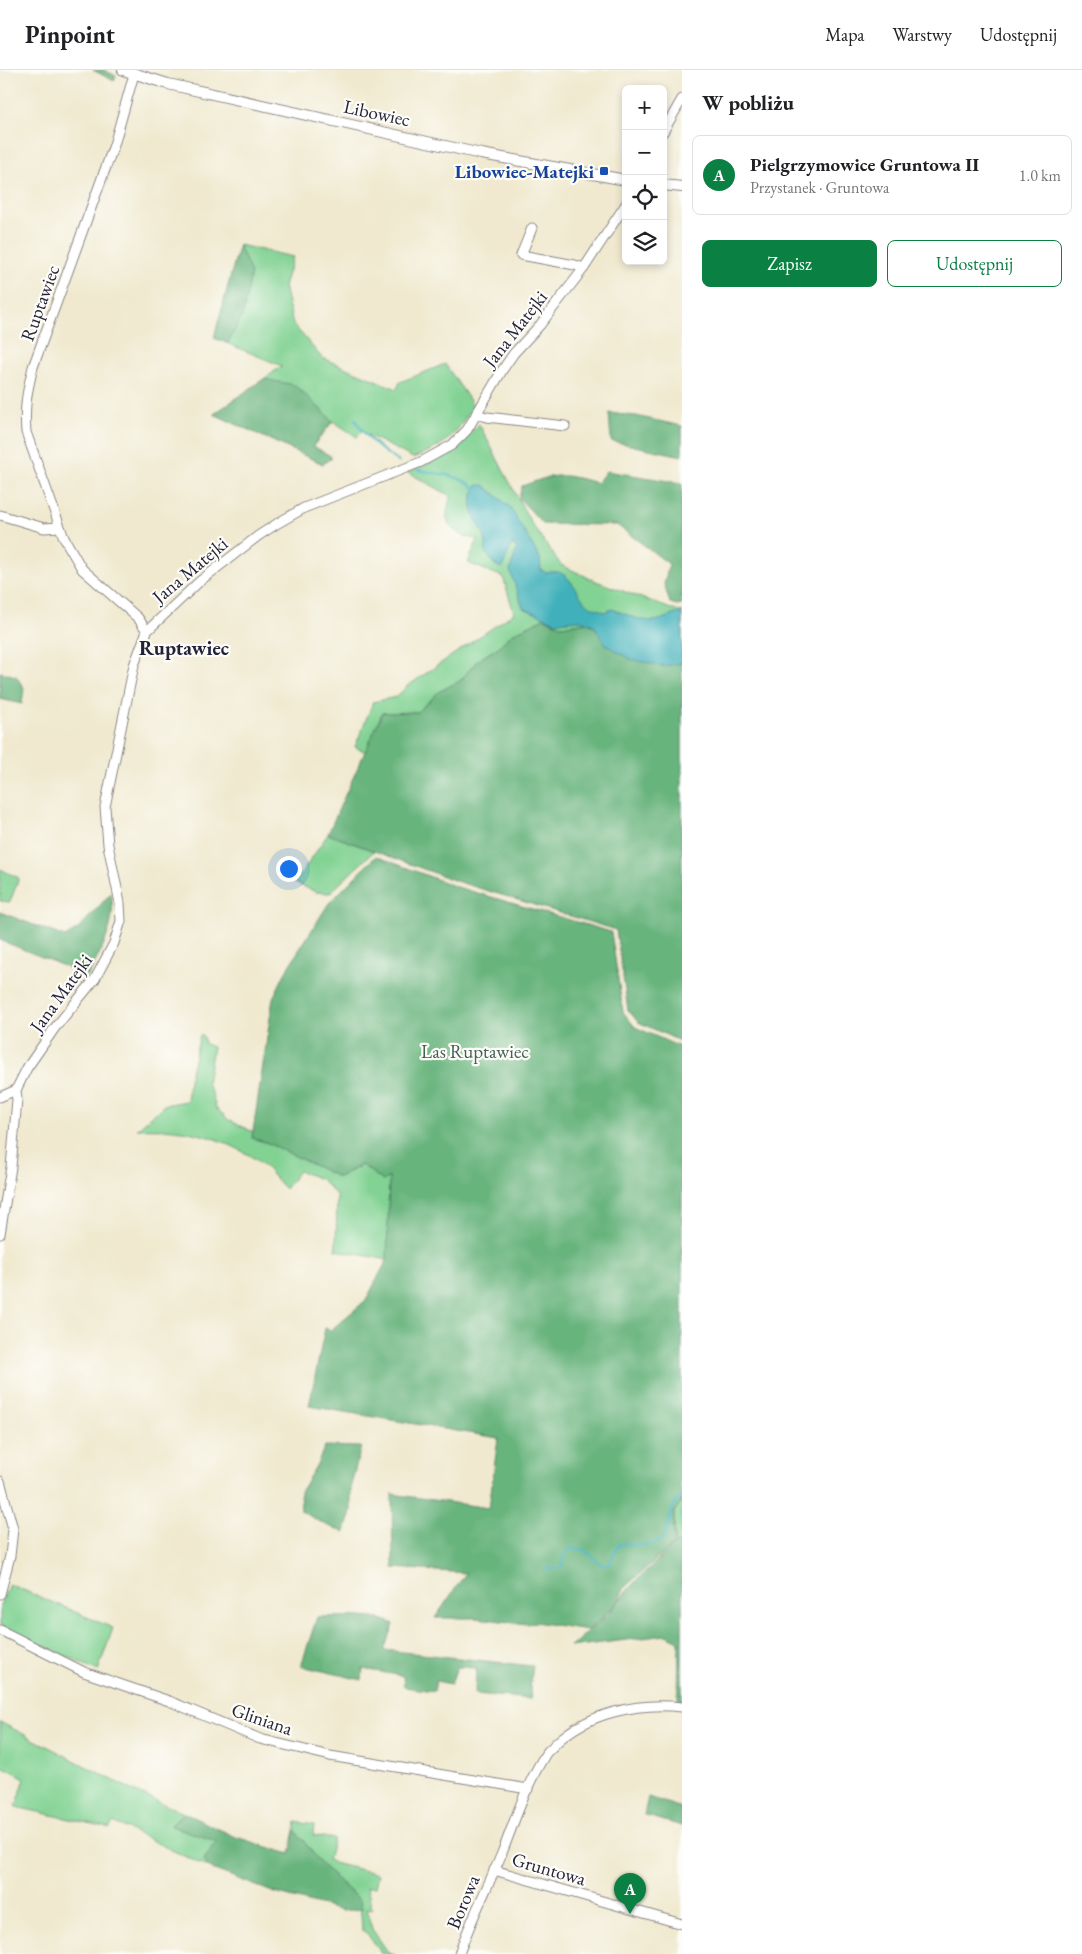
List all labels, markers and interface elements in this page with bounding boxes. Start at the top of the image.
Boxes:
text: Pinpoint [25,19,115,50]
text: Mapa [825,23,864,46]
text: Warstwy [892,23,952,46]
text: Udostępnij [980,23,1057,46]
map controls [622,85,667,265]
button: + [622,85,667,130]
text: W pobliżu [702,89,794,116]
street label: Libowiec [341,94,413,132]
button: − [622,130,667,175]
text: Pielgrzymowice Gruntowa II [750,152,979,177]
place label: Libowiec-Matejki [455,159,594,184]
marker: Libowiec-Matejki [598,165,610,177]
text: A [713,165,725,186]
text: 1.0 km [1019,165,1061,186]
button: locate [622,175,667,220]
text: Przystanek · Gruntowa [750,177,889,198]
button: layers [622,220,667,265]
button: Zapisz [702,240,877,287]
button: Udostępnij [887,240,1062,287]
street label: Ruptawiec [15,261,65,344]
street label: Jana Matejki [476,285,553,374]
street label: Jana Matejki [146,531,233,610]
district label: Ruptawiec [139,635,229,661]
your location [276,856,302,882]
street label: Jana Matejki [23,949,98,1039]
park label: Las Ruptawiec [421,1039,529,1064]
street label: Gliniana [228,1697,296,1741]
street label: Gruntowa [509,1847,589,1892]
street label: Borowa [440,1871,486,1933]
pin: A [614,1873,646,1914]

